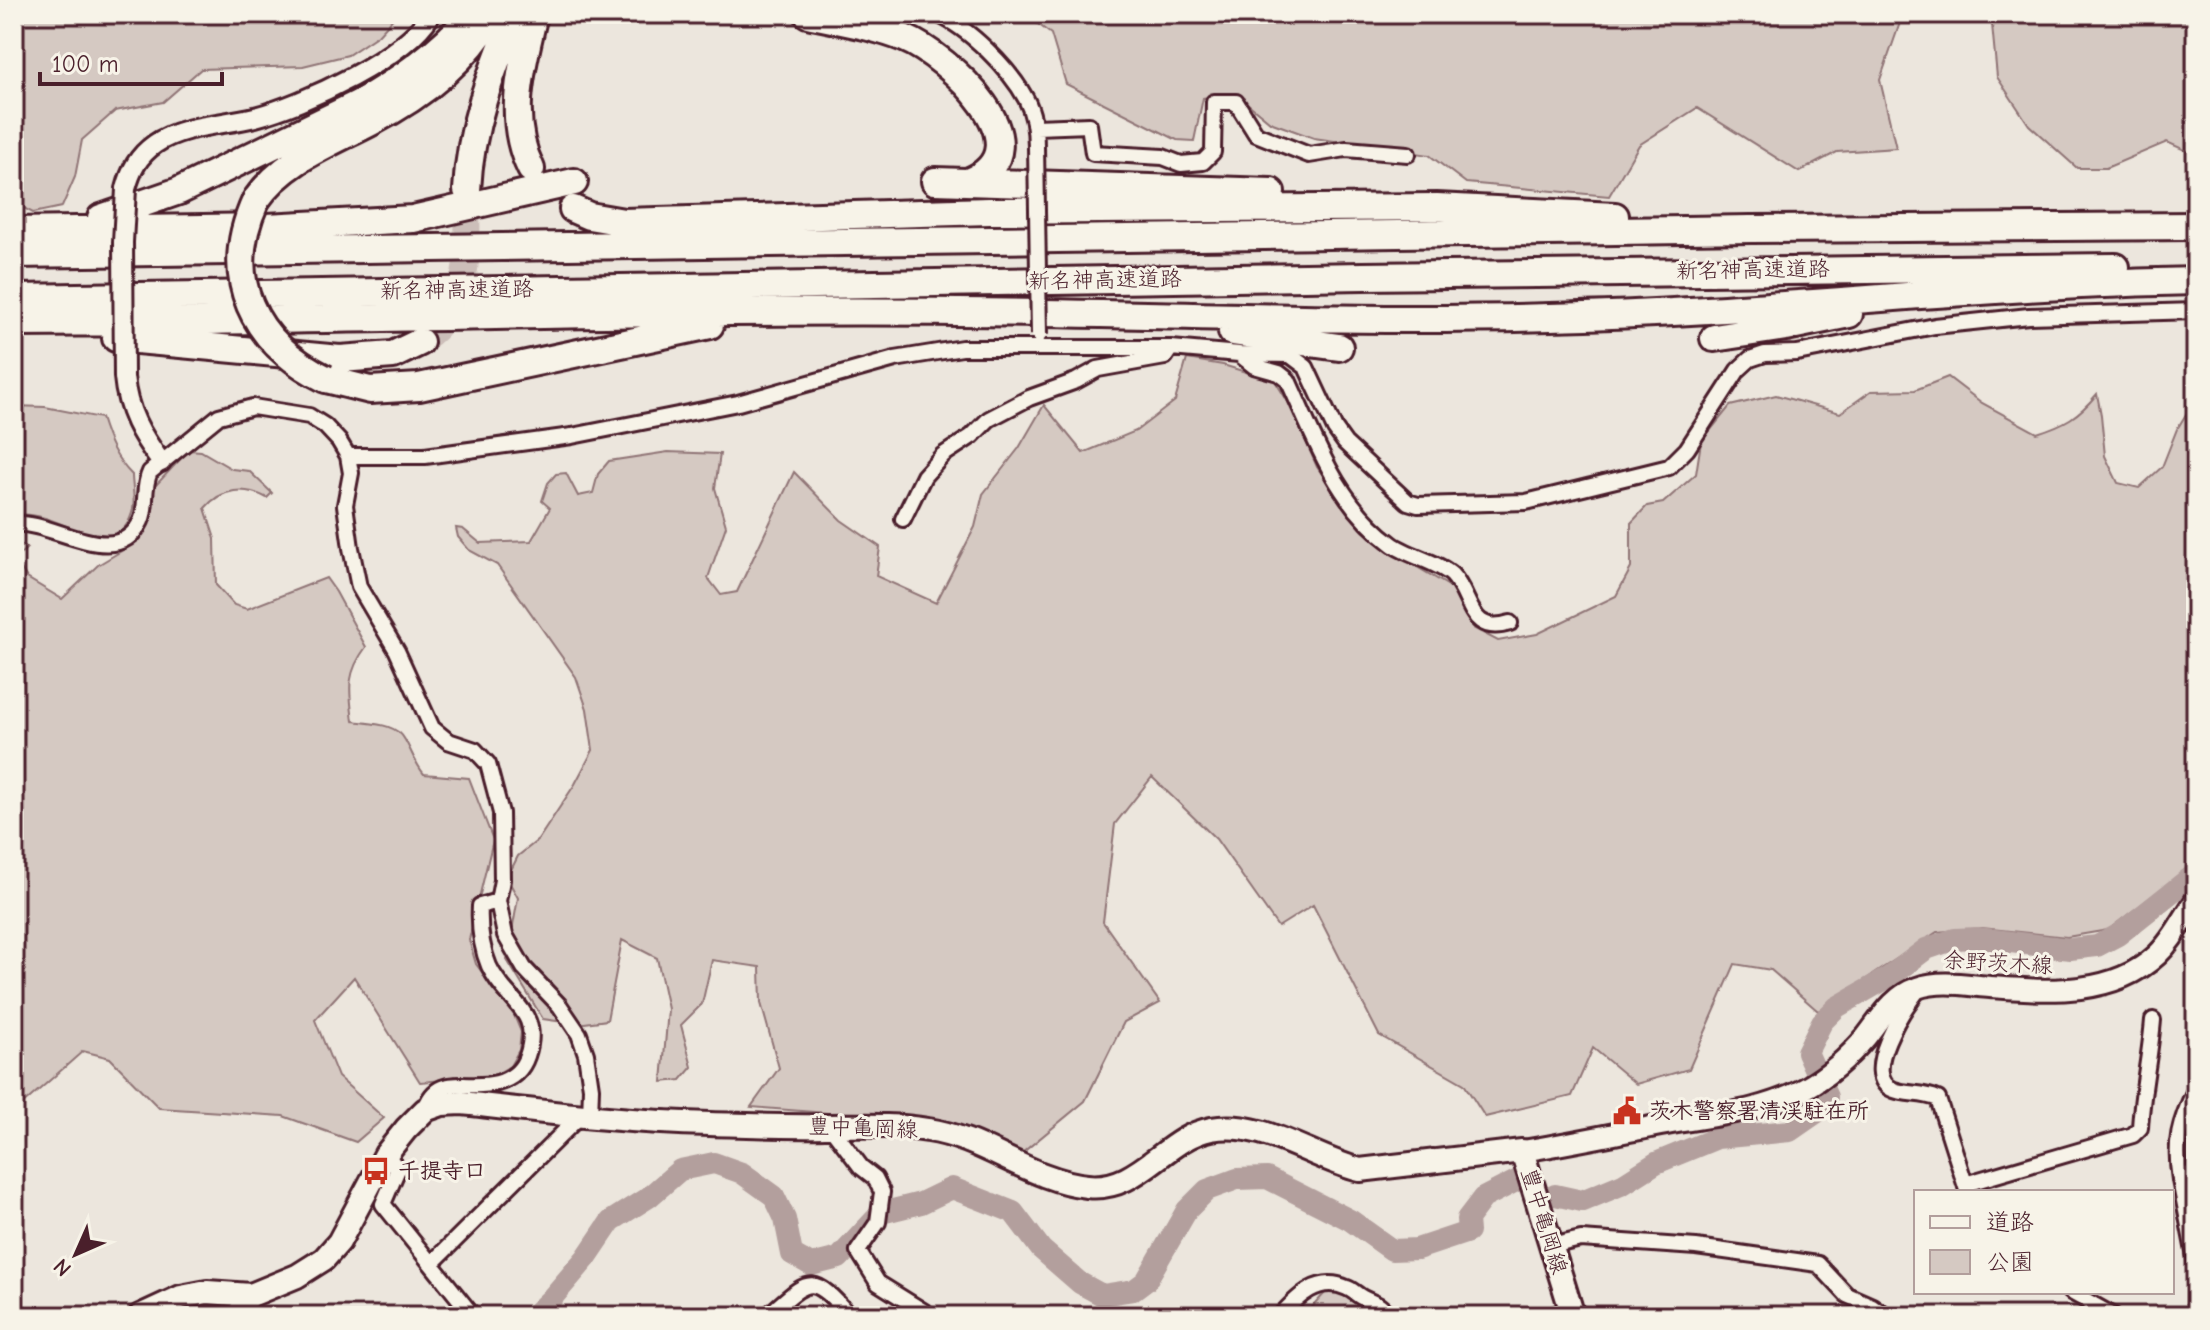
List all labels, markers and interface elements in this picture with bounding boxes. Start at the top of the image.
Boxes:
scale bar [40,36,222,86]
text: 100 m [52,50,119,78]
street label: 新名神高速道路 [1676,256,1830,284]
street label: 新名神高速道路 [1028,266,1182,294]
street label: 新名神高速道路 [380,276,534,304]
street label: 余野茨木線 [1942,947,2054,979]
public building icon: 茨木警察署清渓駐在所 [1612,1096,1642,1126]
place label: 茨木警察署清渓駐在所 [1649,1098,1869,1124]
street label: 豊中亀岡線 [808,1113,918,1143]
bus stop icon: 千提寺口 [361,1156,391,1186]
place label: 千提寺口 [398,1158,486,1184]
street label: 豊中亀岡線 [1515,1165,1573,1277]
legend [1914,1190,2174,1294]
text: 道路 [1986,1208,2034,1236]
north arrow [36,1214,116,1294]
text: 公園 [1986,1248,2034,1276]
text: N [48,1253,77,1282]

